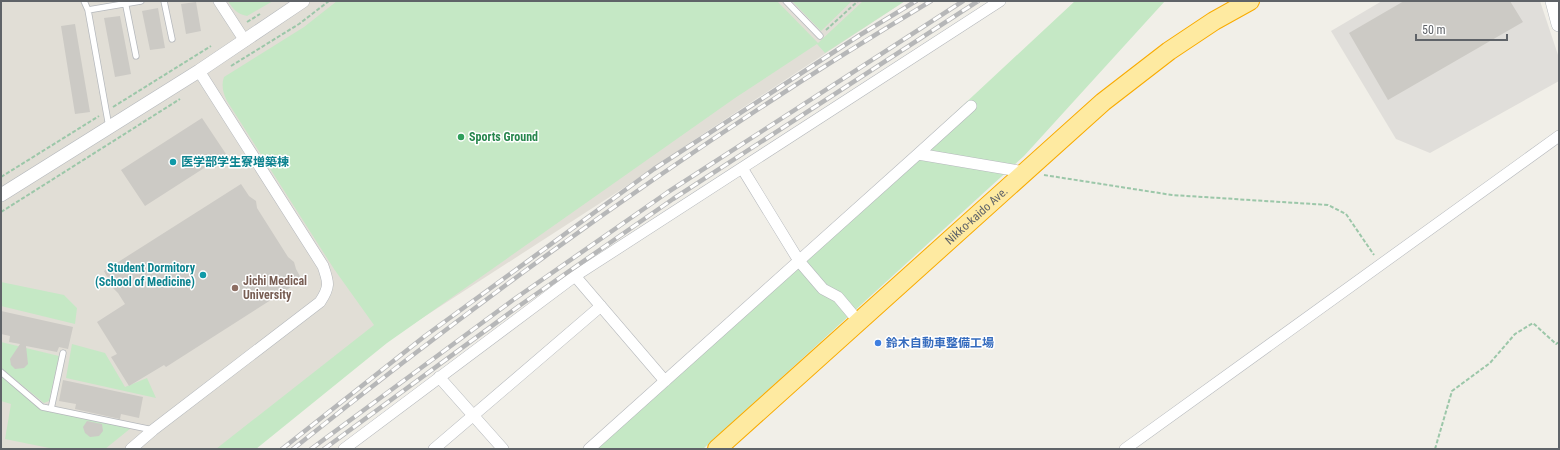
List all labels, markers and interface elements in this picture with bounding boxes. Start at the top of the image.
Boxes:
scale bar [1416,16,1507,42]
text: 50 m [1422,23,1446,37]
place label: Sports Ground [469,130,538,144]
marker: Sports Ground [456,132,466,142]
place label: 医学部学生寮増築棟 [181,155,289,169]
marker: 医学部学生寮増築棟 [168,157,178,167]
street label: Nikko-kaido Ave. [942,184,1011,247]
place label: Student Dormitory (School of Medicine) [95,261,196,289]
marker: Student Dormitory (School of Medicine) [198,270,208,280]
place label: Jichi Medical University [243,274,307,302]
marker: Jichi Medical University [230,283,240,293]
place label: 鈴木自動車整備工場 [885,336,994,350]
marker: 鈴木自動車整備工場 [873,338,883,348]

